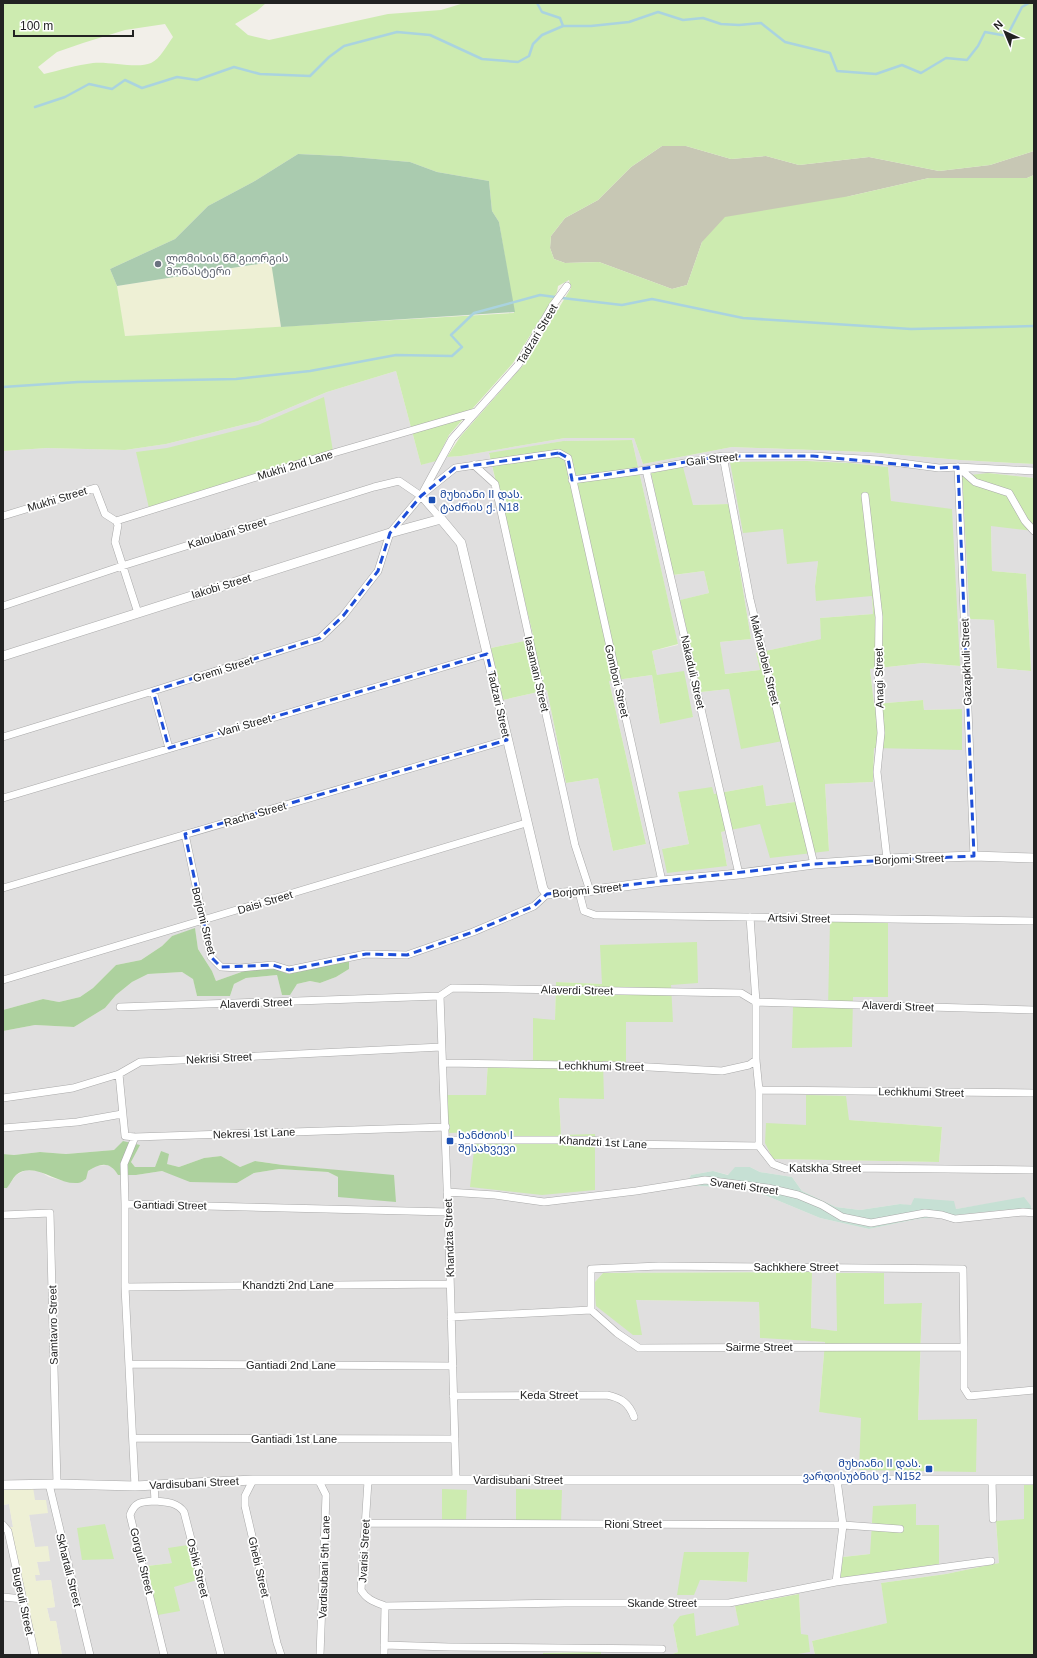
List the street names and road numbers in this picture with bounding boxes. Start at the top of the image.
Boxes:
street label: Tadzari Street [514,302,560,366]
street label: Mukhi 2nd Lane [256,448,334,482]
street label: Gali Street [686,450,738,468]
street label: Mukhi Street [26,484,88,514]
street label: Kaloubani Street [186,515,268,551]
street label: Iakobi Street [190,571,252,601]
street label: Makharobeli Street [748,614,782,706]
street label: Gazapkhuli Street [958,618,974,706]
street label: Nakaduli Street [679,634,707,710]
street label: Iasamani Street [522,635,552,713]
street label: Gombori Street [603,643,631,719]
street label: Anagi Street [872,648,886,708]
street label: Gremi Street [191,654,255,684]
street label: Tadzari Street [486,670,512,738]
street label: Vani Street [218,712,272,738]
street label: Racha Street [222,799,288,829]
street label: Borjomi Street [874,852,944,866]
street label: Borjomi Street [552,880,622,900]
street label: Borjomi Street [190,886,218,956]
street label: Daisi Street [236,888,294,916]
street label: Artsivi Street [768,911,830,925]
street label: Alaverdi Street [541,983,613,997]
street label: Alaverdi Street [220,996,292,1010]
street label: Alaverdi Street [862,999,934,1013]
street label: Nekrisi Street [186,1050,252,1066]
street label: Lechkhumi Street [558,1059,644,1073]
street label: Lechkhumi Street [878,1085,964,1099]
street label: Nekresi 1st Lane [213,1126,295,1140]
street label: Khandzti 1st Lane [559,1134,647,1150]
street label: Katskha Street [789,1162,861,1174]
street label: Svaneti Street [709,1175,779,1197]
street label: Gantiadi Street [133,1198,207,1212]
street label: Khandzta Street [442,1198,456,1278]
street label: Sachkhere Street [754,1261,839,1273]
street label: Khandzti 2nd Lane [242,1279,334,1291]
street label: Samtavro Street [46,1285,60,1365]
street label: Sairme Street [725,1341,793,1353]
street label: Gantiadi 2nd Lane [246,1359,336,1371]
street label: Keda Street [520,1389,578,1401]
street label: Gantiadi 1st Lane [251,1433,337,1445]
street label: Vardisubani Street [473,1474,563,1486]
street label: Vardisubani Street [149,1475,239,1491]
street label: Vardisubani 5th Lane [316,1515,332,1619]
street label: Rioni Street [604,1518,662,1530]
street label: Jvarisi Street [356,1519,372,1583]
street label: Gorguli Street [128,1527,156,1595]
street label: Skhartali Street [54,1532,84,1608]
street label: Ghebi Street [246,1536,272,1598]
street label: Oshki Street [185,1537,211,1599]
street label: Bugeuli Street [10,1566,36,1636]
street label: Skande Street [627,1597,697,1609]

